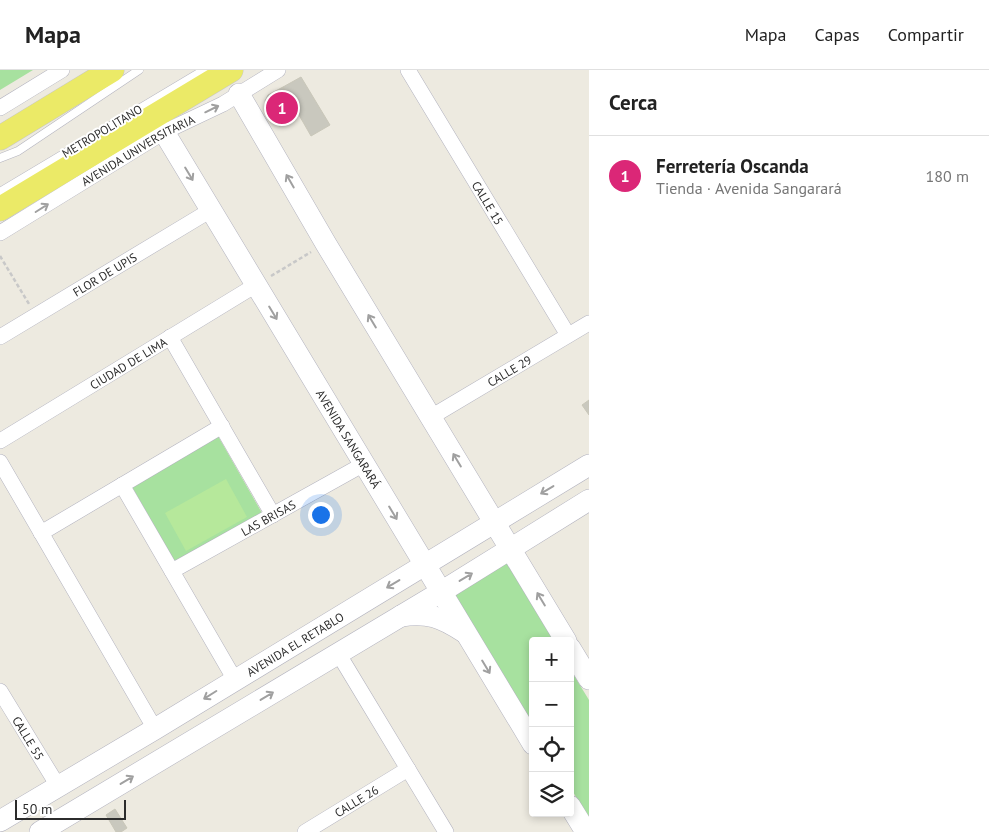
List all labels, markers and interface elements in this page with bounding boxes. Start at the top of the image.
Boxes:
text: Mapa [25,19,81,50]
text: Mapa [745,23,787,46]
text: Capas [815,23,860,46]
text: Compartir [888,23,964,46]
pin: 1 [266,89,298,127]
text: Cerca [609,89,658,116]
street label: METROPOLITANO [59,101,145,161]
one-way arrow [204,104,219,113]
street label: AVENIDA UNIVERSITARIA [78,111,197,189]
text: Ferretería Oscanda [656,154,809,178]
text: 1 [620,166,630,186]
text: 180 m [926,166,969,186]
one-way arrow [185,167,195,181]
one-way arrow [284,175,294,189]
street label: CALLE 15 [469,178,507,227]
text: Tienda · Avenida Sangarará [656,178,842,198]
one-way arrow [34,202,48,212]
street label: FLOR DE UPIS [70,249,139,299]
one-way arrow [269,306,279,320]
one-way arrow [367,314,377,328]
street label: CIUDAD DE LIMA [87,334,169,392]
street label: CALLE 29 [484,352,534,389]
street label: AVENIDA SANGARARÁ [313,387,384,491]
one-way arrow [451,453,462,467]
one-way arrow [541,485,555,495]
street label: LAS BRISAS [238,496,298,539]
your location [308,502,334,528]
one-way arrow [388,505,398,519]
one-way arrow [459,571,473,581]
one-way arrow [387,579,401,589]
one-way arrow [535,593,545,607]
street label: AVENIDA EL RETABLO [244,609,346,679]
map controls [529,637,574,817]
button: + [529,637,574,682]
one-way arrow [481,659,491,673]
button: − [529,682,574,727]
one-way arrow [203,691,217,701]
one-way arrow [259,691,273,701]
street label: CALLE 55 [10,713,48,763]
button: locate [529,727,574,772]
button: layers [529,772,574,817]
one-way arrow [120,774,134,784]
street label: CALLE 26 [331,782,381,820]
scale bar [15,797,126,820]
text: 50 m [22,800,52,818]

